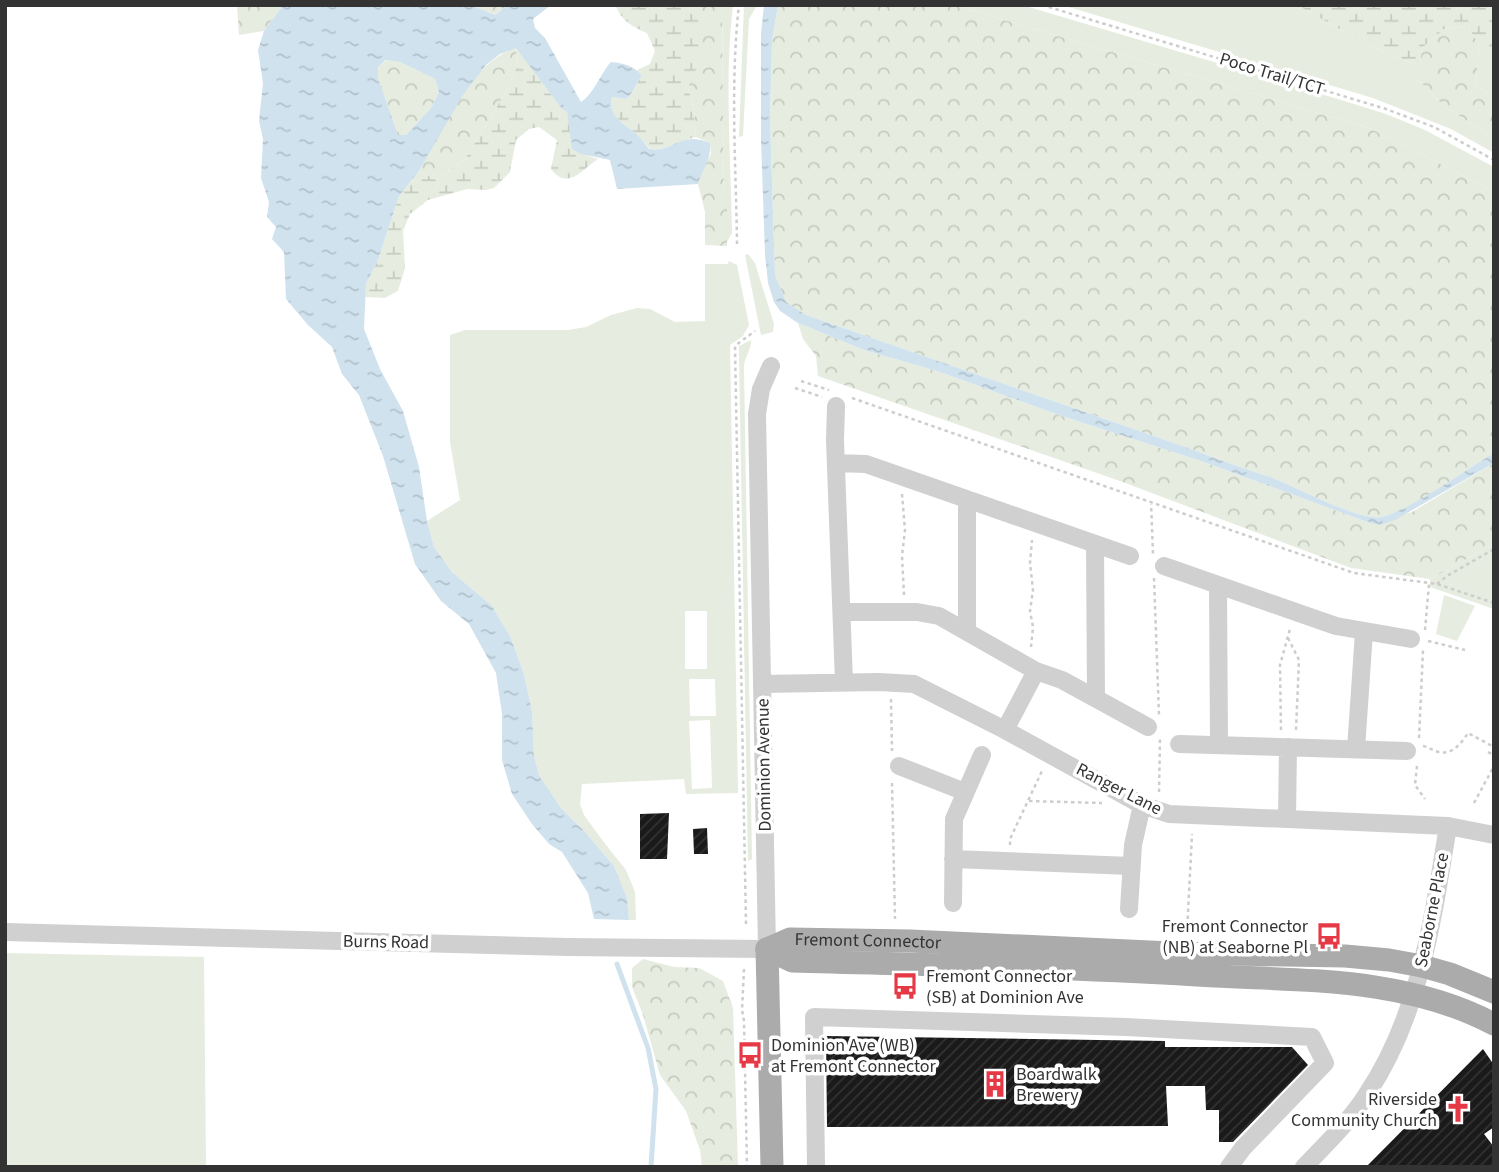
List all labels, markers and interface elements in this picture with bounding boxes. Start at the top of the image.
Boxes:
street label: Poco Trail/TCT [1216,46,1328,102]
street label: Dominion Avenue [750,698,778,832]
street label: Ranger Lane [1072,757,1166,821]
street label: Seaborne Place [1409,850,1455,969]
place label: Fremont Connector (NB) at Seaborne Pl [1162,914,1309,960]
bus stop icon: Fremont Connector (NB) at Seaborne Pl [1314,921,1344,951]
street label: Fremont Connector [795,927,942,955]
street label: Burns Road [343,929,429,955]
place label: Fremont Connector (SB) at Dominion Ave [926,964,1084,1010]
bus stop icon: Fremont Connector (SB) at Dominion Ave [890,971,920,1001]
place label: Dominion Ave (WB) at Fremont Connector [771,1033,937,1079]
bus stop icon: Dominion Ave (WB) at Fremont Connector [735,1040,765,1070]
place label: Boardwalk Brewery [1016,1062,1097,1108]
building icon: Boardwalk Brewery [980,1069,1010,1099]
place label: Riverside Community Church [1291,1087,1437,1133]
church icon: Riverside Community Church [1443,1094,1473,1124]

